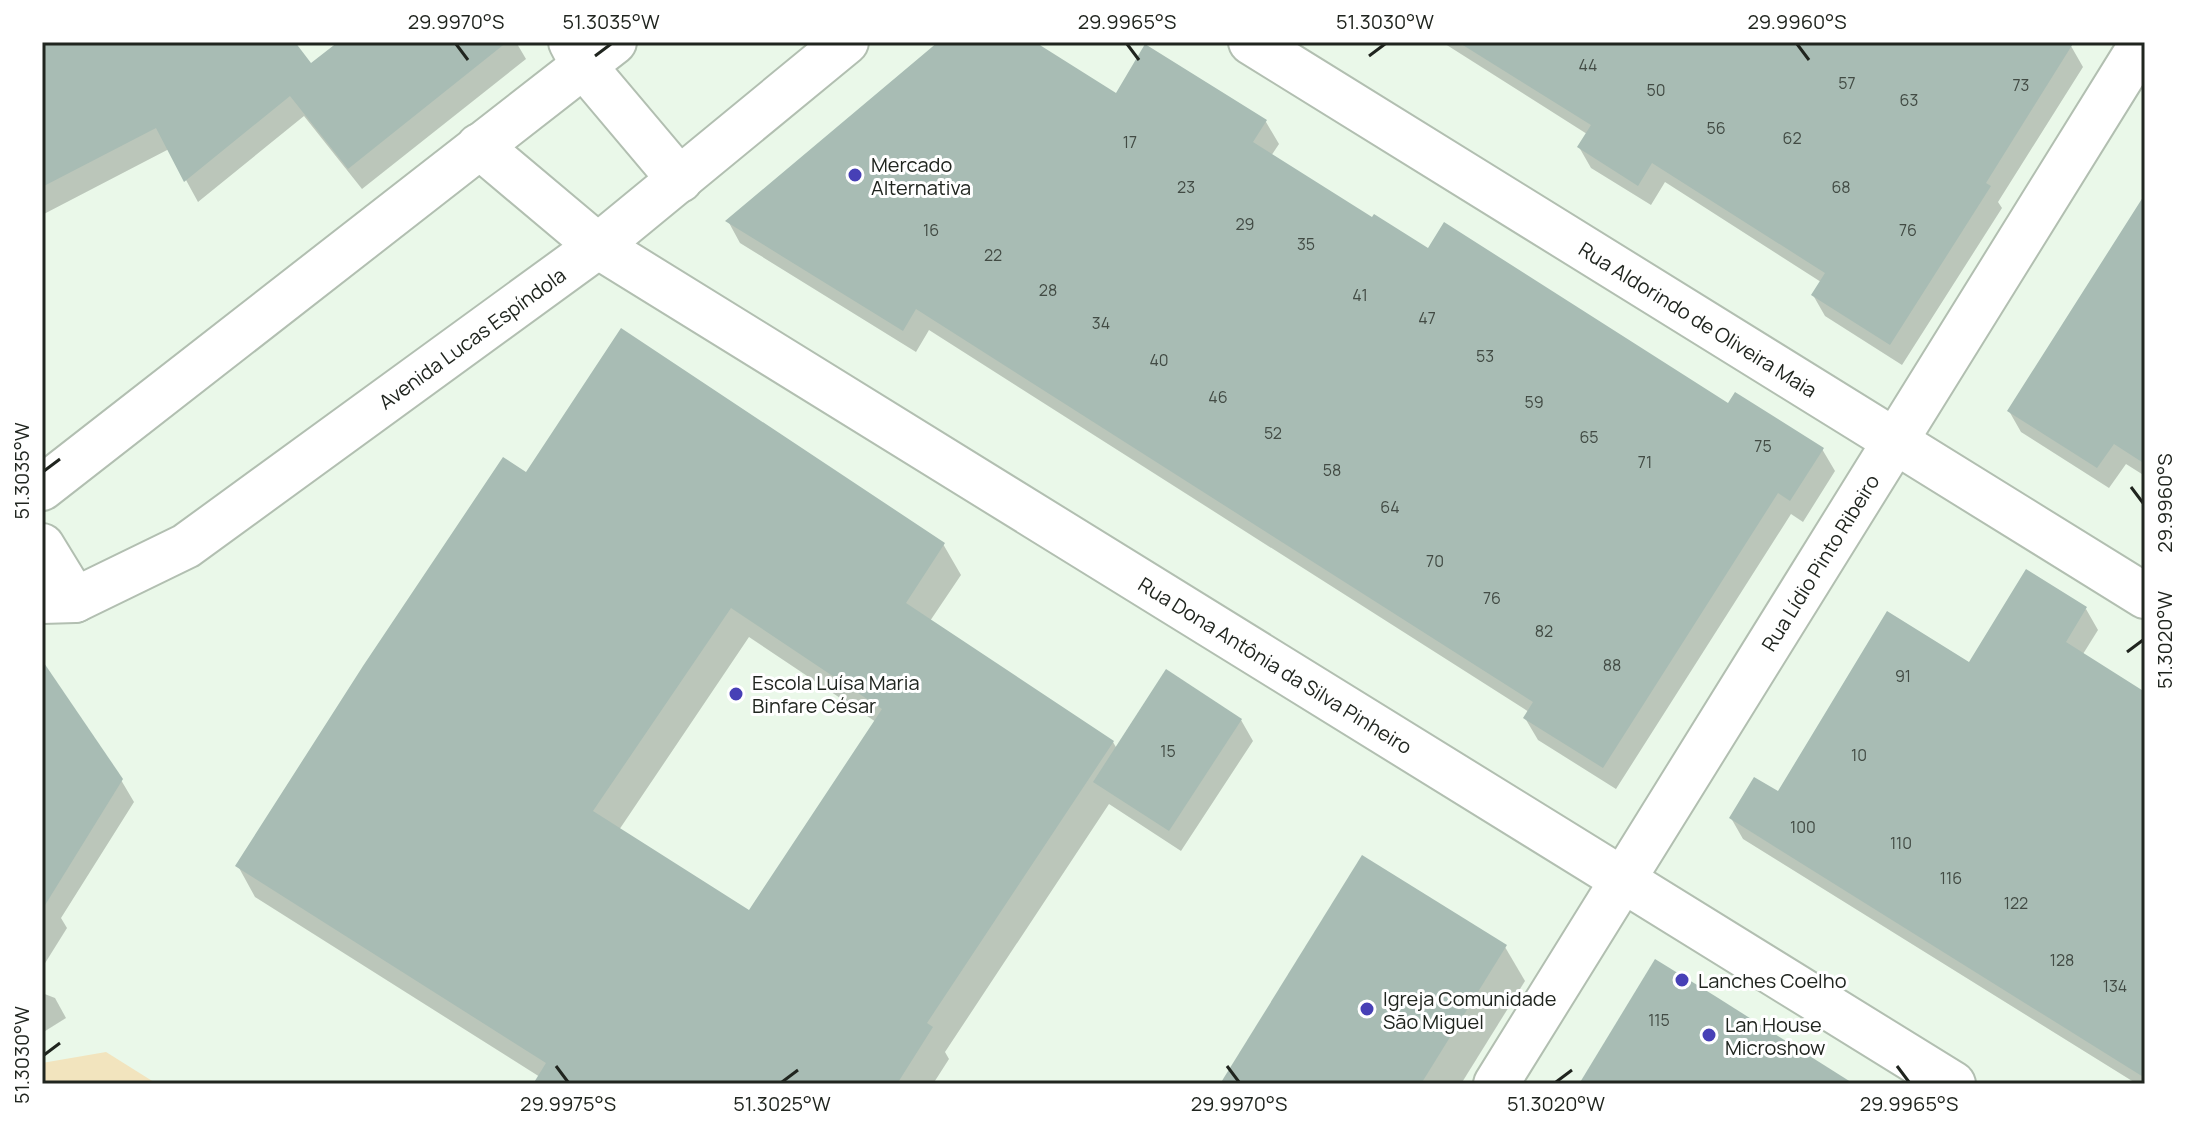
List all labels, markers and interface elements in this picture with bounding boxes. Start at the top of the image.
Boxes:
text: 29.9970°S [408,8,504,35]
text: 51.3035°W [562,8,660,35]
text: 29.9965°S [1078,8,1176,35]
text: 51.3030°W [1336,8,1434,35]
text: 29.9960°S [1747,8,1847,35]
house number: 44 [1578,54,1598,76]
house number: 57 [1838,72,1856,94]
house number: 73 [2013,74,2029,96]
house number: 50 [1647,79,1666,101]
house number: 63 [1900,89,1918,111]
house number: 56 [1706,117,1726,139]
house number: 62 [1782,127,1802,149]
house number: 17 [1123,131,1137,153]
place label: Mercado Alternativa [871,151,971,201]
marker: Mercado Alternativa [846,166,864,184]
house number: 23 [1177,176,1195,198]
house number: 68 [1831,176,1851,198]
house number: 29 [1235,213,1255,235]
house number: 16 [923,219,939,241]
house number: 76 [1899,219,1917,241]
house number: 35 [1297,233,1315,255]
street label: Rua Aldorindo de Oliveira Maia [1574,235,1822,403]
house number: 22 [984,244,1002,266]
street label: Avenida Lucas Espíndola [373,261,571,415]
house number: 28 [1039,279,1057,301]
house number: 41 [1352,284,1368,306]
house number: 47 [1418,307,1436,329]
house number: 34 [1092,312,1110,334]
house number: 53 [1476,345,1494,367]
house number: 40 [1149,349,1169,371]
house number: 46 [1208,386,1228,408]
house number: 59 [1524,391,1544,413]
text: 51.3035°W [8,422,35,520]
house number: 52 [1264,422,1282,444]
house number: 65 [1579,426,1599,448]
house number: 75 [1754,435,1772,457]
house number: 71 [1638,451,1652,473]
text: 29.9960°S [2151,453,2178,553]
house number: 58 [1323,459,1341,481]
street label: Rua Lídio Pinto Ribeiro [1755,469,1885,656]
house number: 64 [1380,496,1400,518]
house number: 70 [1426,550,1444,572]
street label: Rua Dona Antônia da Silva Pinheiro [1134,570,1417,760]
house number: 76 [1483,587,1501,609]
text: 51.3020°W [2151,591,2178,689]
house number: 82 [1535,620,1553,642]
house number: 88 [1603,654,1621,676]
house number: 91 [1895,665,1911,687]
place label: Escola Luísa Maria Binfare César [752,669,920,719]
marker: Escola Luísa Maria Binfare César [727,685,745,703]
house number: 15 [1160,740,1176,762]
house number: 10 [1851,744,1867,766]
house number: 100 [1790,816,1816,838]
house number: 110 [1890,832,1912,854]
house number: 116 [1940,867,1962,889]
house number: 122 [2004,892,2028,914]
house number: 128 [2050,949,2074,971]
place label: Lanches Coelho [1698,967,1847,994]
marker: Lanches Coelho [1673,971,1691,989]
house number: 134 [2103,975,2127,997]
place label: Igreja Comunidade São Miguel [1383,985,1556,1035]
marker: Igreja Comunidade São Miguel [1358,1000,1376,1018]
text: 51.3030°W [8,1006,35,1104]
house number: 115 [1648,1009,1670,1031]
place label: Lan House Microshow [1725,1011,1825,1061]
marker: Lan House Microshow [1700,1026,1718,1044]
text: 29.9975°S [520,1090,616,1117]
text: 51.3025°W [733,1090,831,1117]
text: 29.9970°S [1191,1090,1287,1117]
text: 51.3020°W [1507,1090,1605,1117]
text: 29.9965°S [1860,1090,1958,1117]

